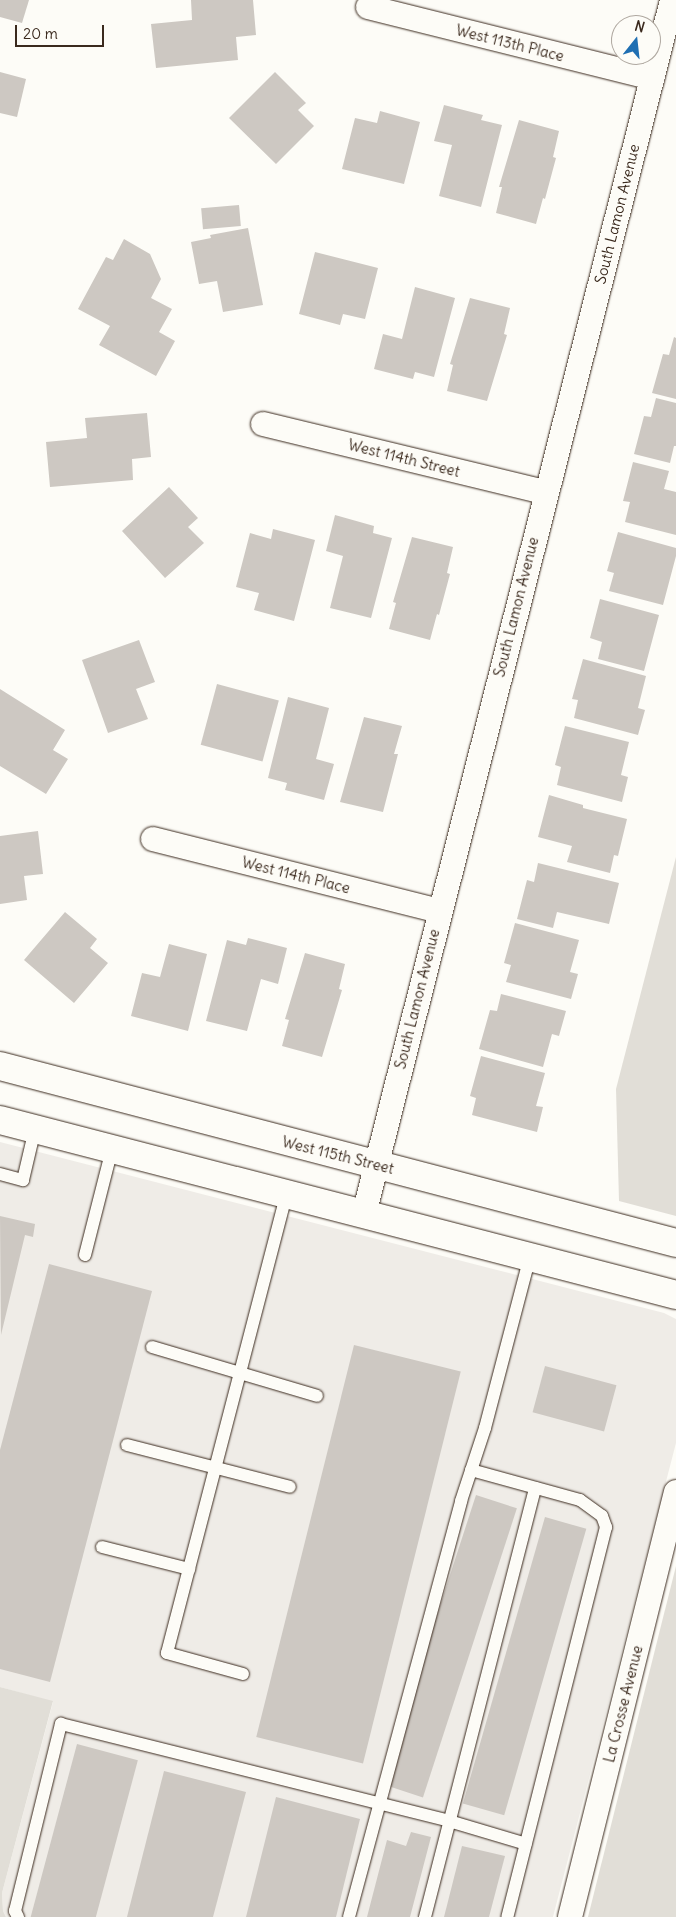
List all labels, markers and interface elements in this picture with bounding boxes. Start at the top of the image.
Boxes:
scale bar [18,15,106,47]
north arrow [611,15,661,65]
text: N [633,17,647,37]
street label: West 113th Place [454,21,566,65]
text: 20 m [23,24,58,43]
street label: South Lamon Avenue [591,142,643,286]
street label: West 114th Street [346,435,462,481]
street label: South Lamon Avenue [490,535,542,679]
street label: West 114th Place [240,853,352,897]
street label: South Lamon Avenue [391,927,443,1071]
street label: West 115th Street [280,1132,396,1178]
street label: La Crosse Avenue [600,1644,646,1764]

